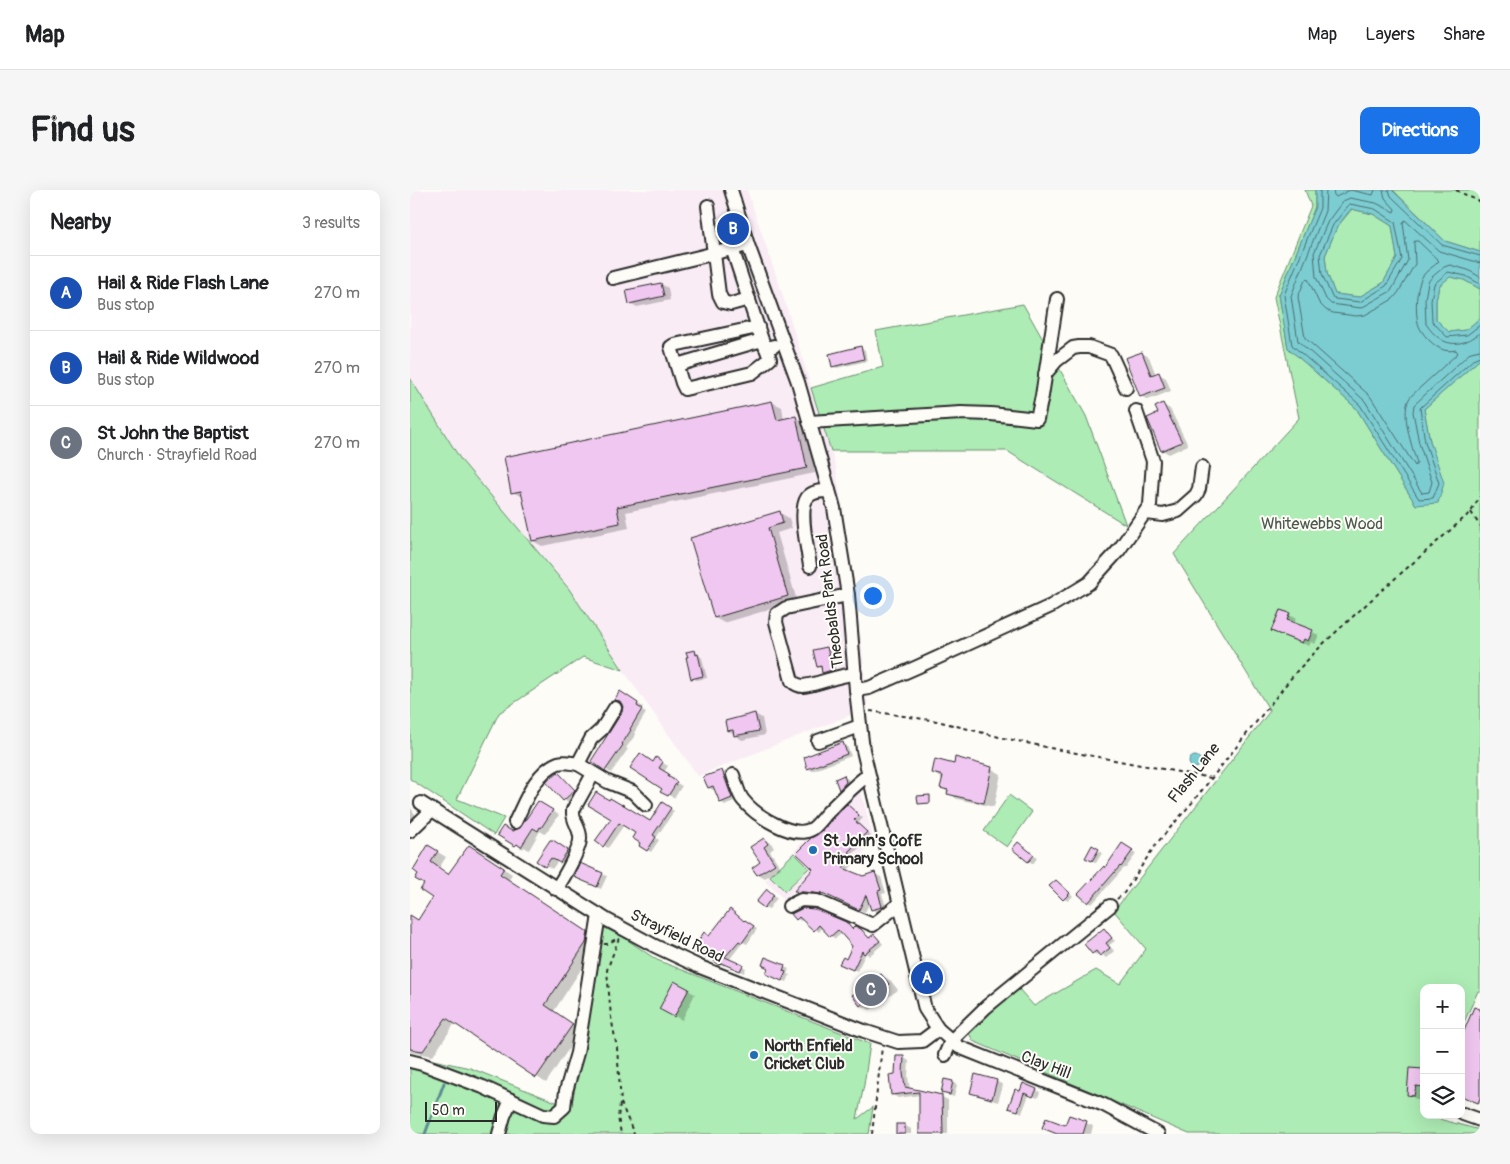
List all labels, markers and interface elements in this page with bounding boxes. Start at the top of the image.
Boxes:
text: Map [25,20,65,49]
text: Map [1308,23,1337,46]
text: Layers [1365,23,1415,46]
text: Share [1443,23,1485,46]
button: Directions [1360,107,1480,154]
text: Find us [30,108,135,152]
text: Nearby [50,209,111,236]
pin: B [717,210,749,248]
text: 3 results [302,213,360,233]
text: Hail & Ride Flash Lane [97,271,269,295]
text: A [61,283,71,303]
text: 270 m [314,283,360,303]
text: Bus stop [97,295,155,315]
text: Hail & Ride Wildwood [97,346,259,370]
text: B [61,358,71,378]
text: 270 m [314,358,360,378]
text: Bus stop [97,370,155,390]
text: St John the Baptist [97,421,249,445]
text: C [61,433,71,453]
text: 270 m [314,433,360,453]
text: Church · Strayfield Road [97,445,257,465]
park label: Whitewebbs Wood [1261,514,1383,534]
street label: Theobalds Park Road [812,533,848,669]
your location [860,583,886,609]
street label: Flash Lane [1164,739,1224,807]
place label: St John's CofE Primary School [823,831,923,869]
marker: St John's CofE Primary School [807,844,819,856]
street label: Strayfield Road [627,905,727,967]
pin: A [911,959,943,997]
pin: C [855,971,887,1009]
map controls [1420,984,1465,1119]
button: + [1420,984,1465,1029]
button: − [1420,1029,1465,1074]
place label: North Enfield Cricket Club [764,1036,853,1074]
street label: Clay Hill [1018,1046,1074,1084]
marker: North Enfield Cricket Club [748,1049,760,1061]
button: layers [1420,1074,1465,1119]
scale bar [425,1099,498,1122]
text: 50 m [432,1102,465,1119]

